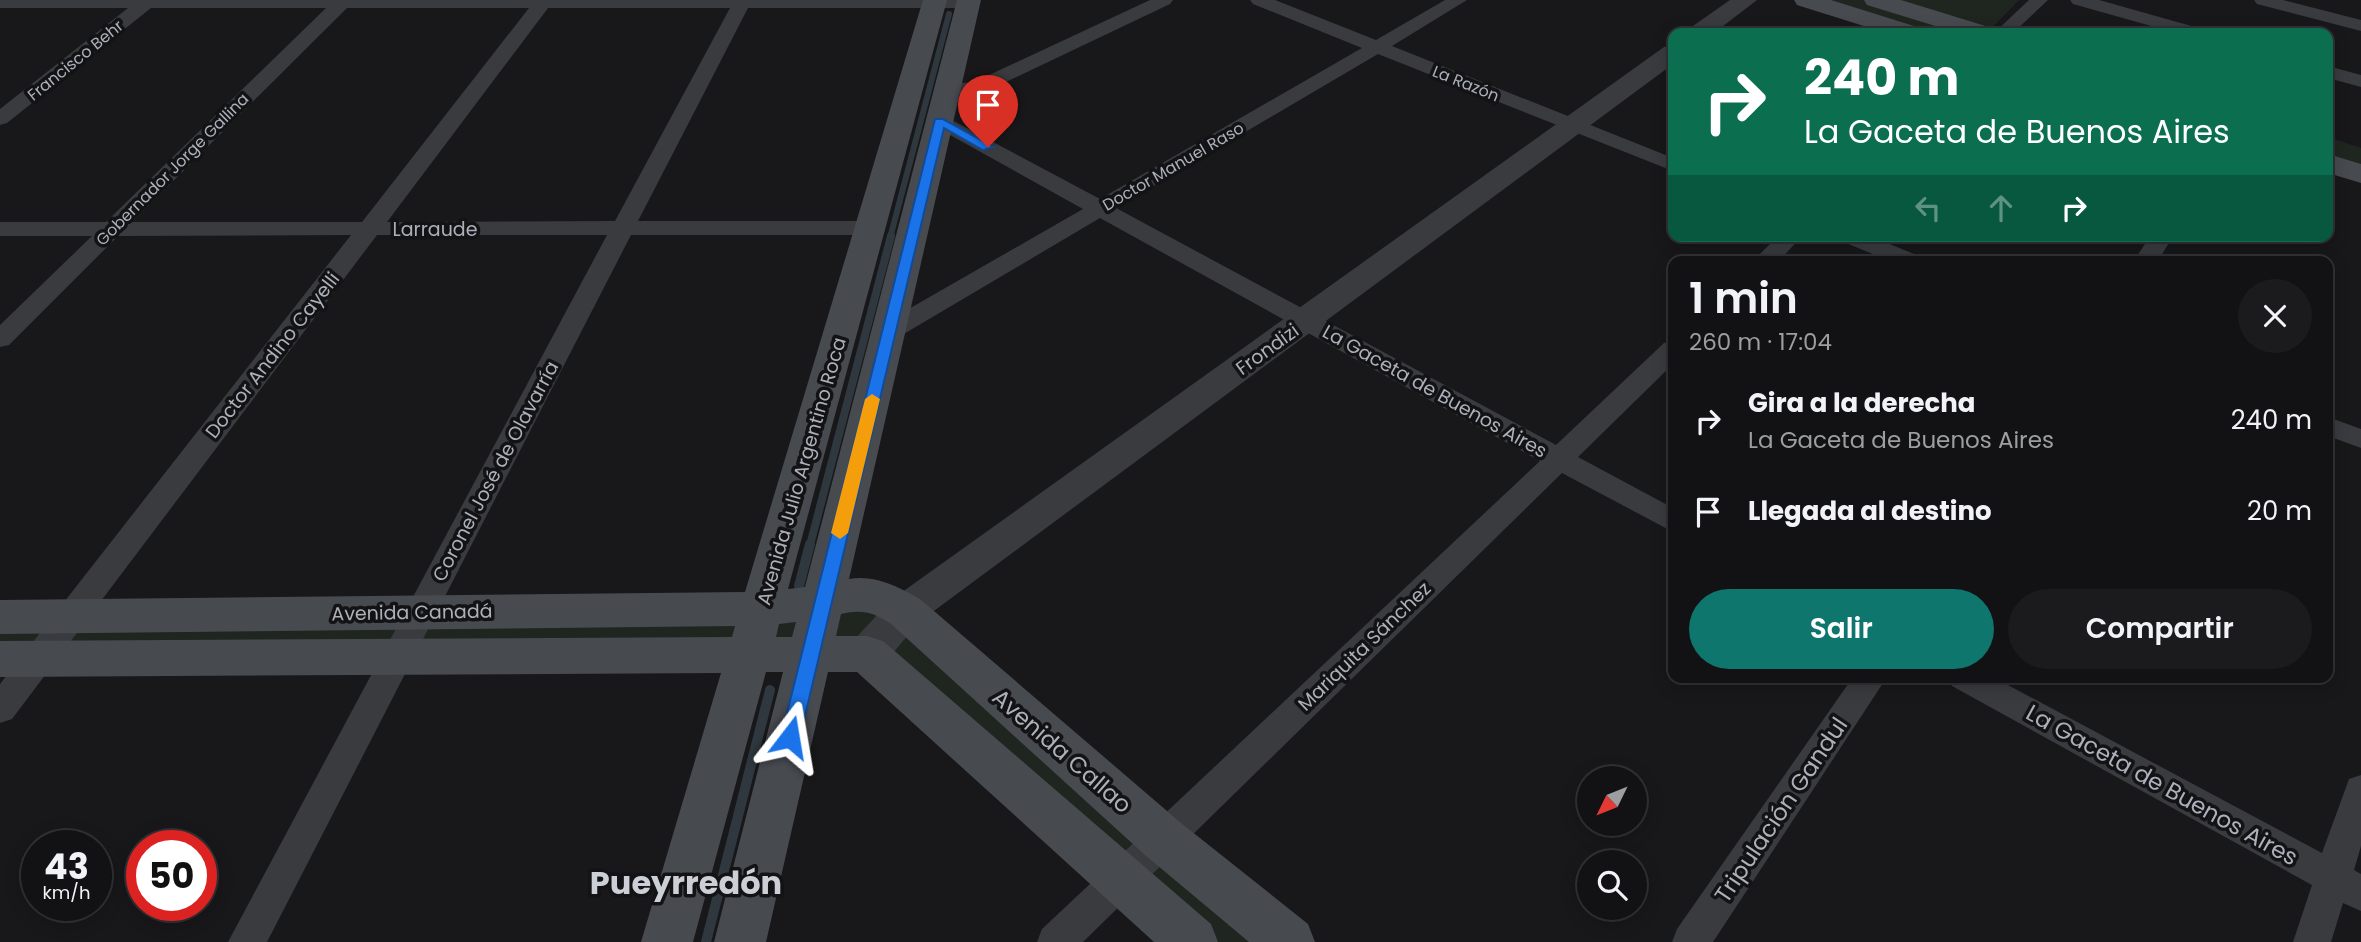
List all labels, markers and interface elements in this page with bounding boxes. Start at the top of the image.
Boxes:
street label: Francisco Behr [23,15,128,106]
text: 240 m [1804,44,1959,112]
icon: right [1689,56,1780,147]
street label: La Razón [1429,60,1503,107]
pin [958,75,1018,147]
icon: arrive [969,86,1007,124]
street label: Gobernador Jorge Gallina [91,88,254,251]
text: La Gaceta de Buenos Aires [1804,109,2230,154]
street label: Doctor Manuel Raso [1098,116,1248,216]
icon: left [1909,189,1947,227]
icon: ahead [1982,189,2020,227]
icon: right [2055,189,2093,227]
street label: Larraude [393,216,477,243]
street label: Doctor Andino Cayelli [199,267,346,444]
text: 1 min [1689,269,1798,328]
button: close [2238,279,2312,353]
street label: Frondizi [1230,317,1304,381]
street label: La Gaceta de Buenos Aires [1318,318,1552,465]
text: 260 m · 17:04 [1689,326,1832,358]
street label: Avenida Julio Argentino Roca [750,334,853,608]
street label: Coronel José de Olavarría [426,356,565,586]
text: Gira a la derecha [1748,385,1976,421]
icon: right [1689,402,1727,440]
text: 240 m [2231,402,2312,438]
text: La Gaceta de Buenos Aires [1748,424,2054,456]
icon: arrive [1689,493,1727,531]
text: Llegada al destino [1748,493,1992,529]
text: 20 m [2247,493,2312,529]
street label: Mariquita Sánchez [1292,576,1437,717]
button: Salir [1689,589,1994,669]
button: Compartir [2008,589,2312,669]
street label: Avenida Canadá [331,598,493,627]
street label: Avenida Callao [985,681,1139,821]
street label: La Gaceta de Buenos Aires [2020,697,2304,873]
position arrow [753,700,827,774]
street label: Tripulación Gandul [1707,711,1855,909]
north arrow [1577,766,1647,836]
map controls [1577,766,1647,920]
speed limit sign: 50 [126,830,217,921]
text: 43 [44,842,89,891]
button: search [1577,850,1647,920]
district label: Pueyrredón [590,860,782,905]
text: km/h [43,880,90,905]

